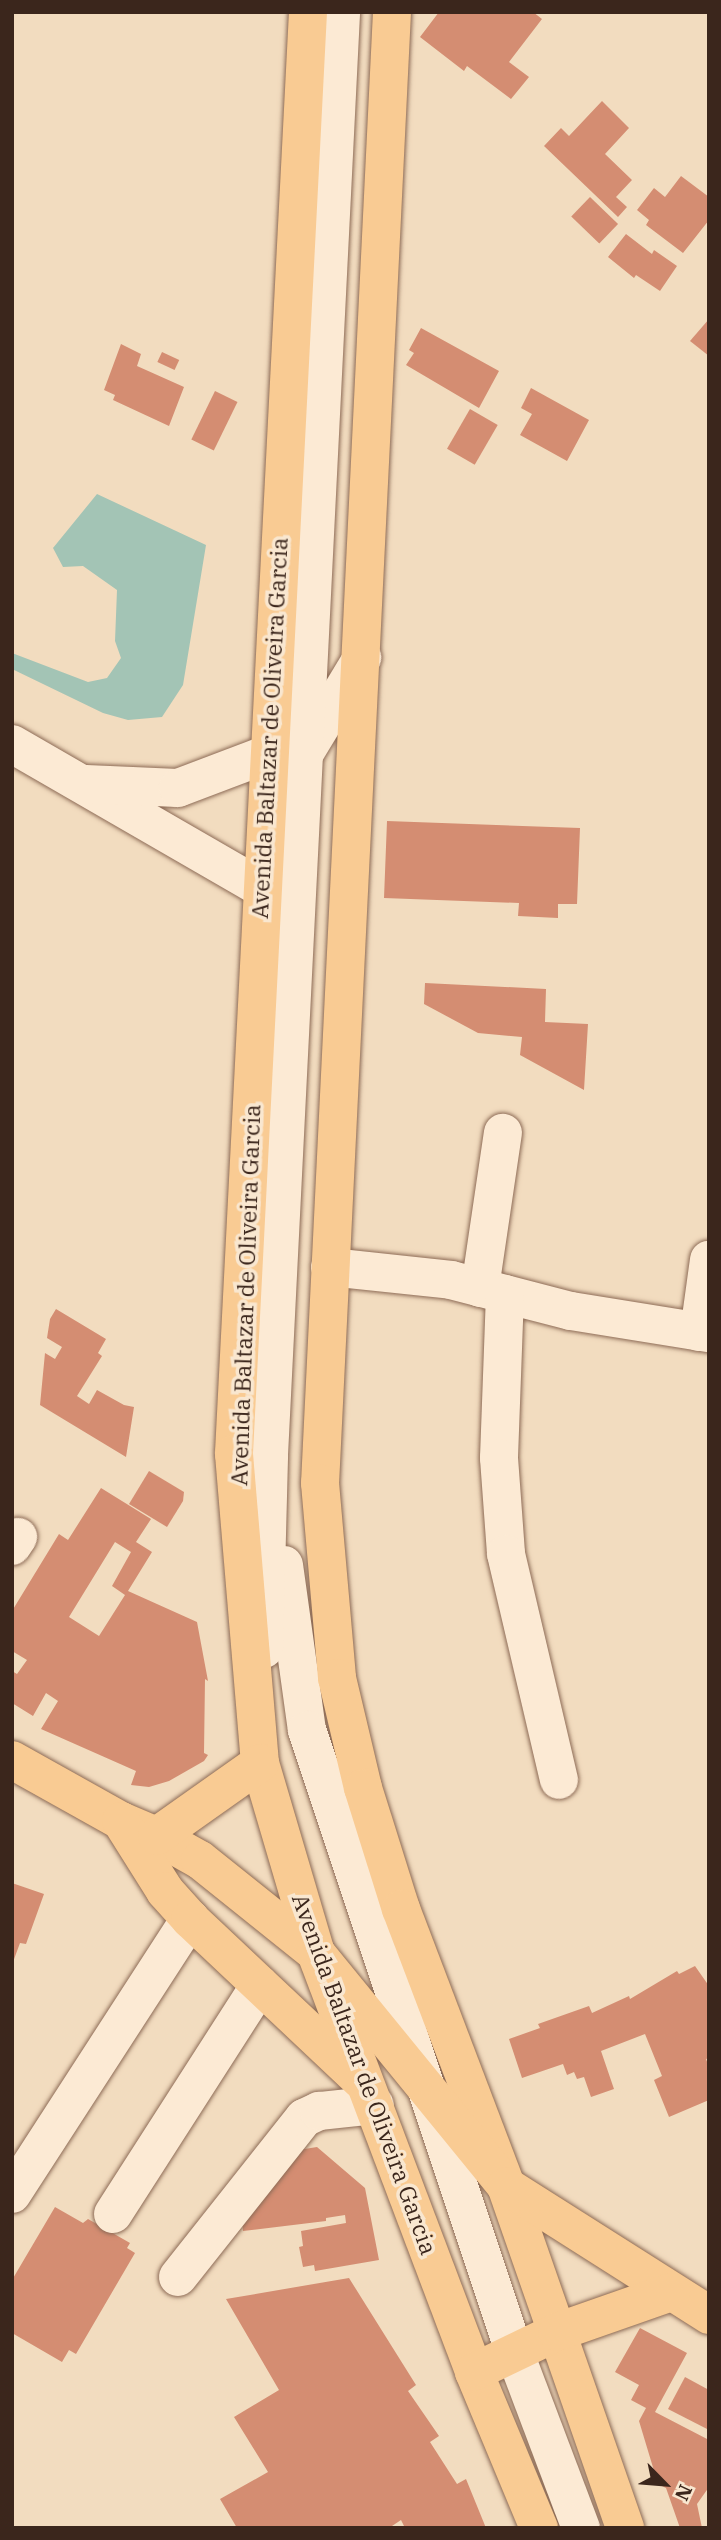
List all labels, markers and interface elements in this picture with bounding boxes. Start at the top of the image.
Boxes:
street label: Avenida Baltazar de Oliveira Garcia [245,537,293,919]
street label: Avenida Baltazar de Oliveira Garcia [225,1104,265,1486]
street label: Avenida Baltazar de Oliveira Garcia [287,1890,443,2258]
north arrow [630,2449,700,2519]
text: N [670,2481,698,2505]

